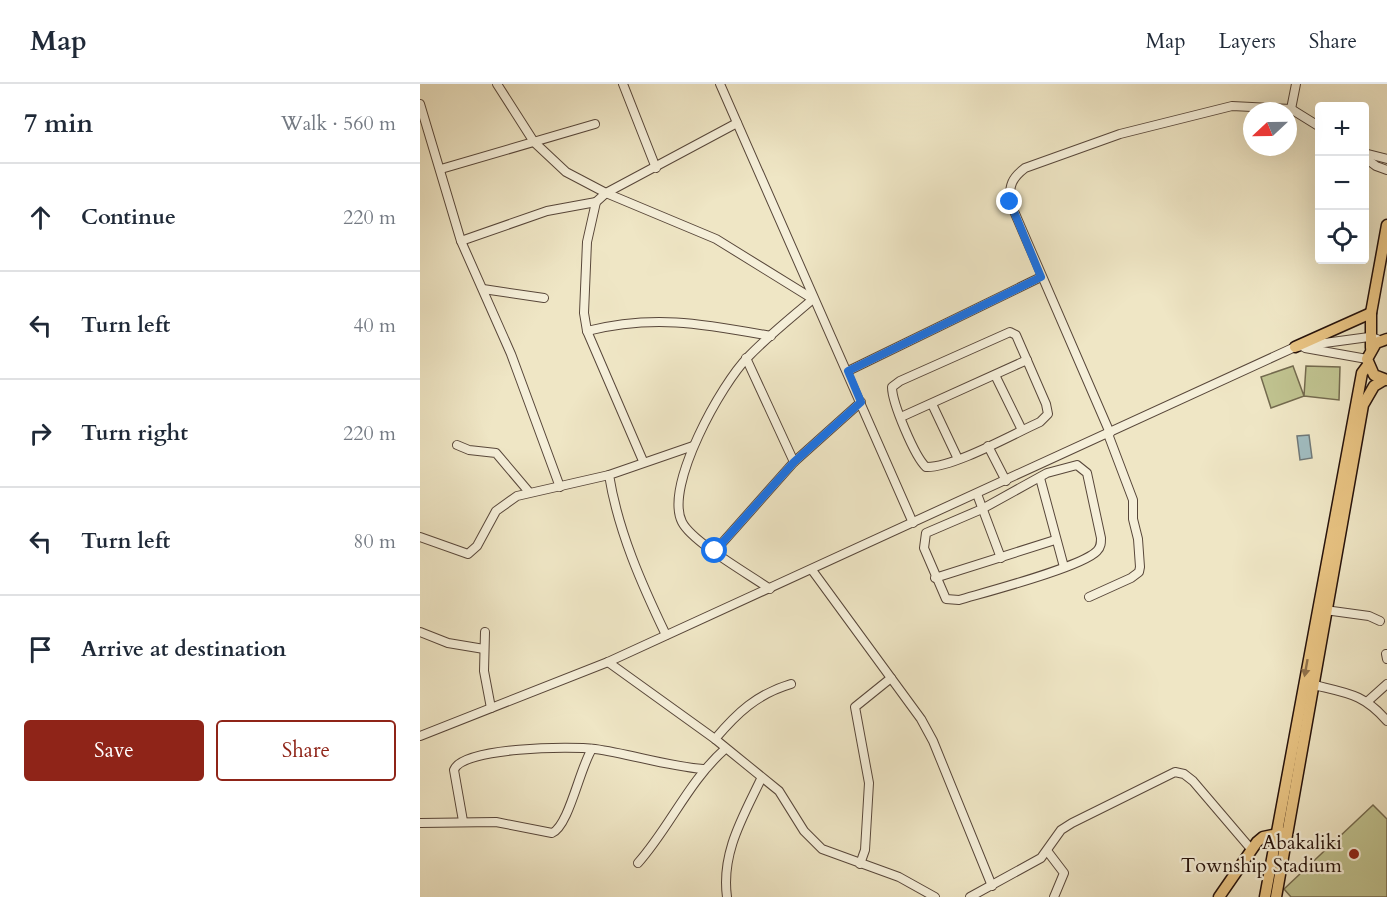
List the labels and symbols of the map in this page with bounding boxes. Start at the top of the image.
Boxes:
north arrow [1243,102,1297,156]
route end [996,188,1022,214]
route start [701,537,727,563]
one-way arrow [1302,659,1311,678]
place label: Abakaliki Township Stadium [1181,829,1342,879]
marker: Abakaliki Township Stadium [1347,847,1361,861]

